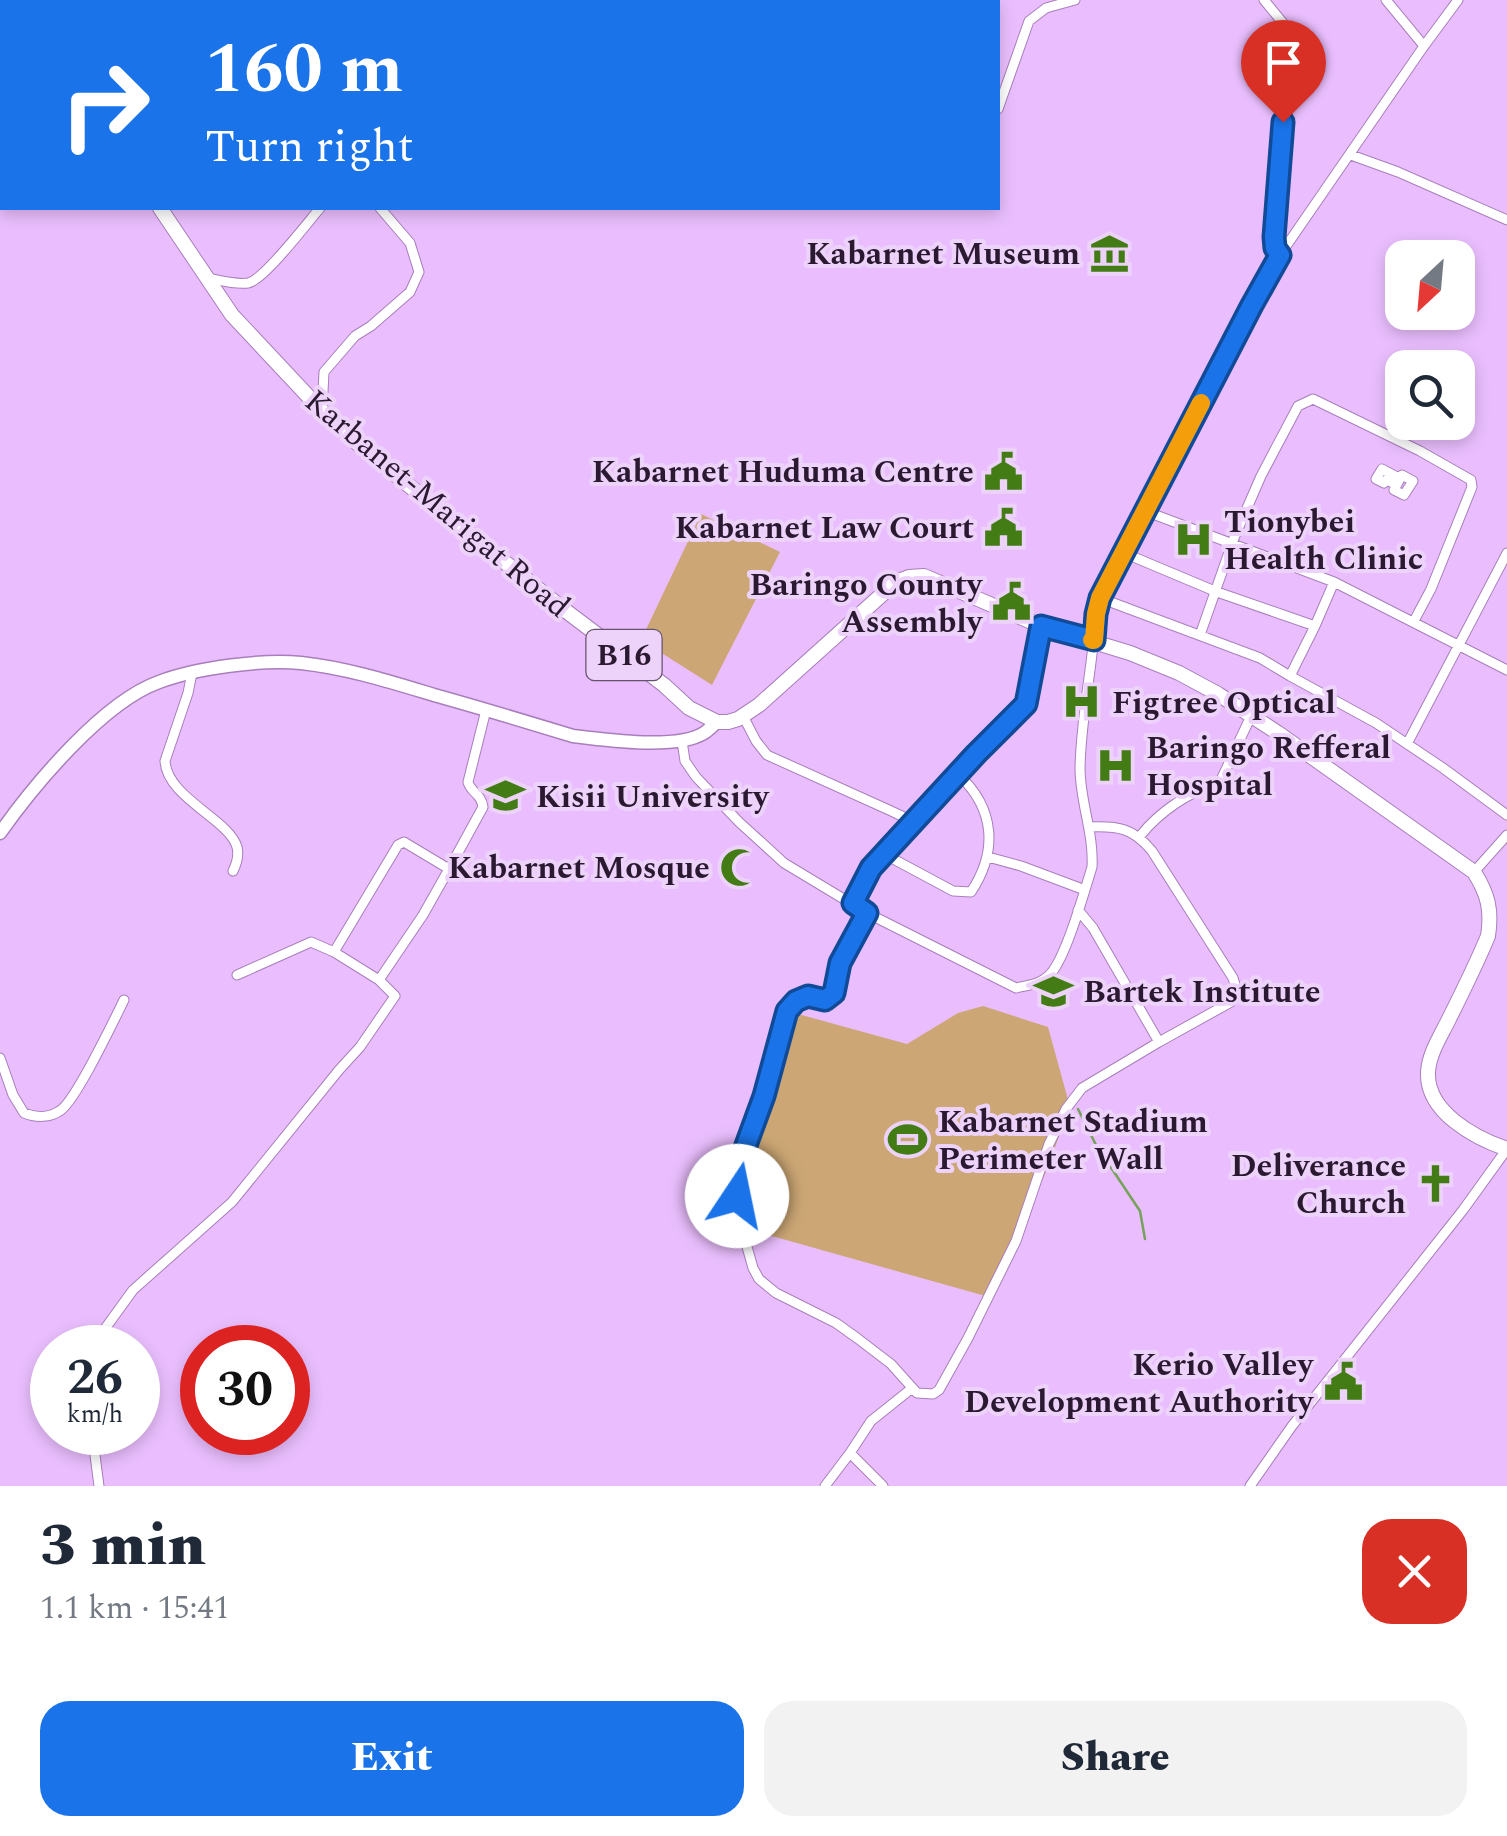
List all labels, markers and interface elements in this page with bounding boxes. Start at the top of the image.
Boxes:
text: 160 m [205,17,403,123]
pin [1241,20,1326,123]
icon: arrive [1256,35,1311,90]
icon: right [40,40,170,170]
text: Turn right [205,113,414,182]
place label: Kabarnet Museum [806,230,1080,279]
museum icon: Kabarnet Museum [1089,232,1131,274]
north arrow [1385,240,1475,330]
map controls [1385,240,1475,440]
button: search [1385,350,1475,440]
street label: Karbanet-Marigat Road [293,378,581,630]
place label: Kabarnet Huduma Centre [592,448,974,497]
public building icon: Kabarnet Huduma Centre [983,450,1025,492]
place label: Tionybei Health Clinic [1224,498,1423,584]
place label: Kabarnet Law Court [675,504,974,553]
public building icon: Kabarnet Law Court [983,506,1025,548]
hospital icon: Tionybei Health Clinic [1173,518,1215,560]
place label: Baringo County Assembly [749,561,984,647]
public building icon: Baringo County Assembly [991,581,1033,623]
road number: B16 [586,630,662,680]
place label: Figtree Optical [1112,679,1336,728]
hospital icon: Figtree Optical [1061,681,1103,723]
place label: Baringo Refferal Hospital [1146,724,1391,810]
hospital icon: Baringo Refferal Hospital [1095,744,1137,786]
place label: Kisii University [536,773,770,822]
school or university icon: Kisii University [485,775,527,817]
place label: Kabarnet Mosque [448,844,710,893]
mosque icon: Kabarnet Mosque [719,846,761,888]
place label: Bartek Institute [1083,968,1321,1017]
school or university icon: Bartek Institute [1032,970,1074,1012]
place label: Kabarnet Stadium Perimeter Wall [938,1098,1208,1184]
sports icon: Kabarnet Stadium Perimeter Wall [887,1118,929,1160]
place label: Deliverance Church [1231,1142,1406,1228]
position arrow [685,1144,789,1248]
church icon: Deliverance Church [1415,1162,1457,1204]
speed limit sign: 30 [180,1325,310,1455]
text: 26 [67,1340,123,1416]
place label: Kerio Valley Development Authority [964,1341,1315,1427]
public building icon: Kerio Valley Development Authority [1322,1361,1364,1403]
text: km/h [67,1396,123,1434]
text: 3 min [40,1500,206,1592]
button: close [1362,1519,1467,1624]
text: 1.1 km · 15:41 [40,1584,229,1633]
button: Exit [40,1701,744,1816]
button: Share [764,1701,1467,1816]

